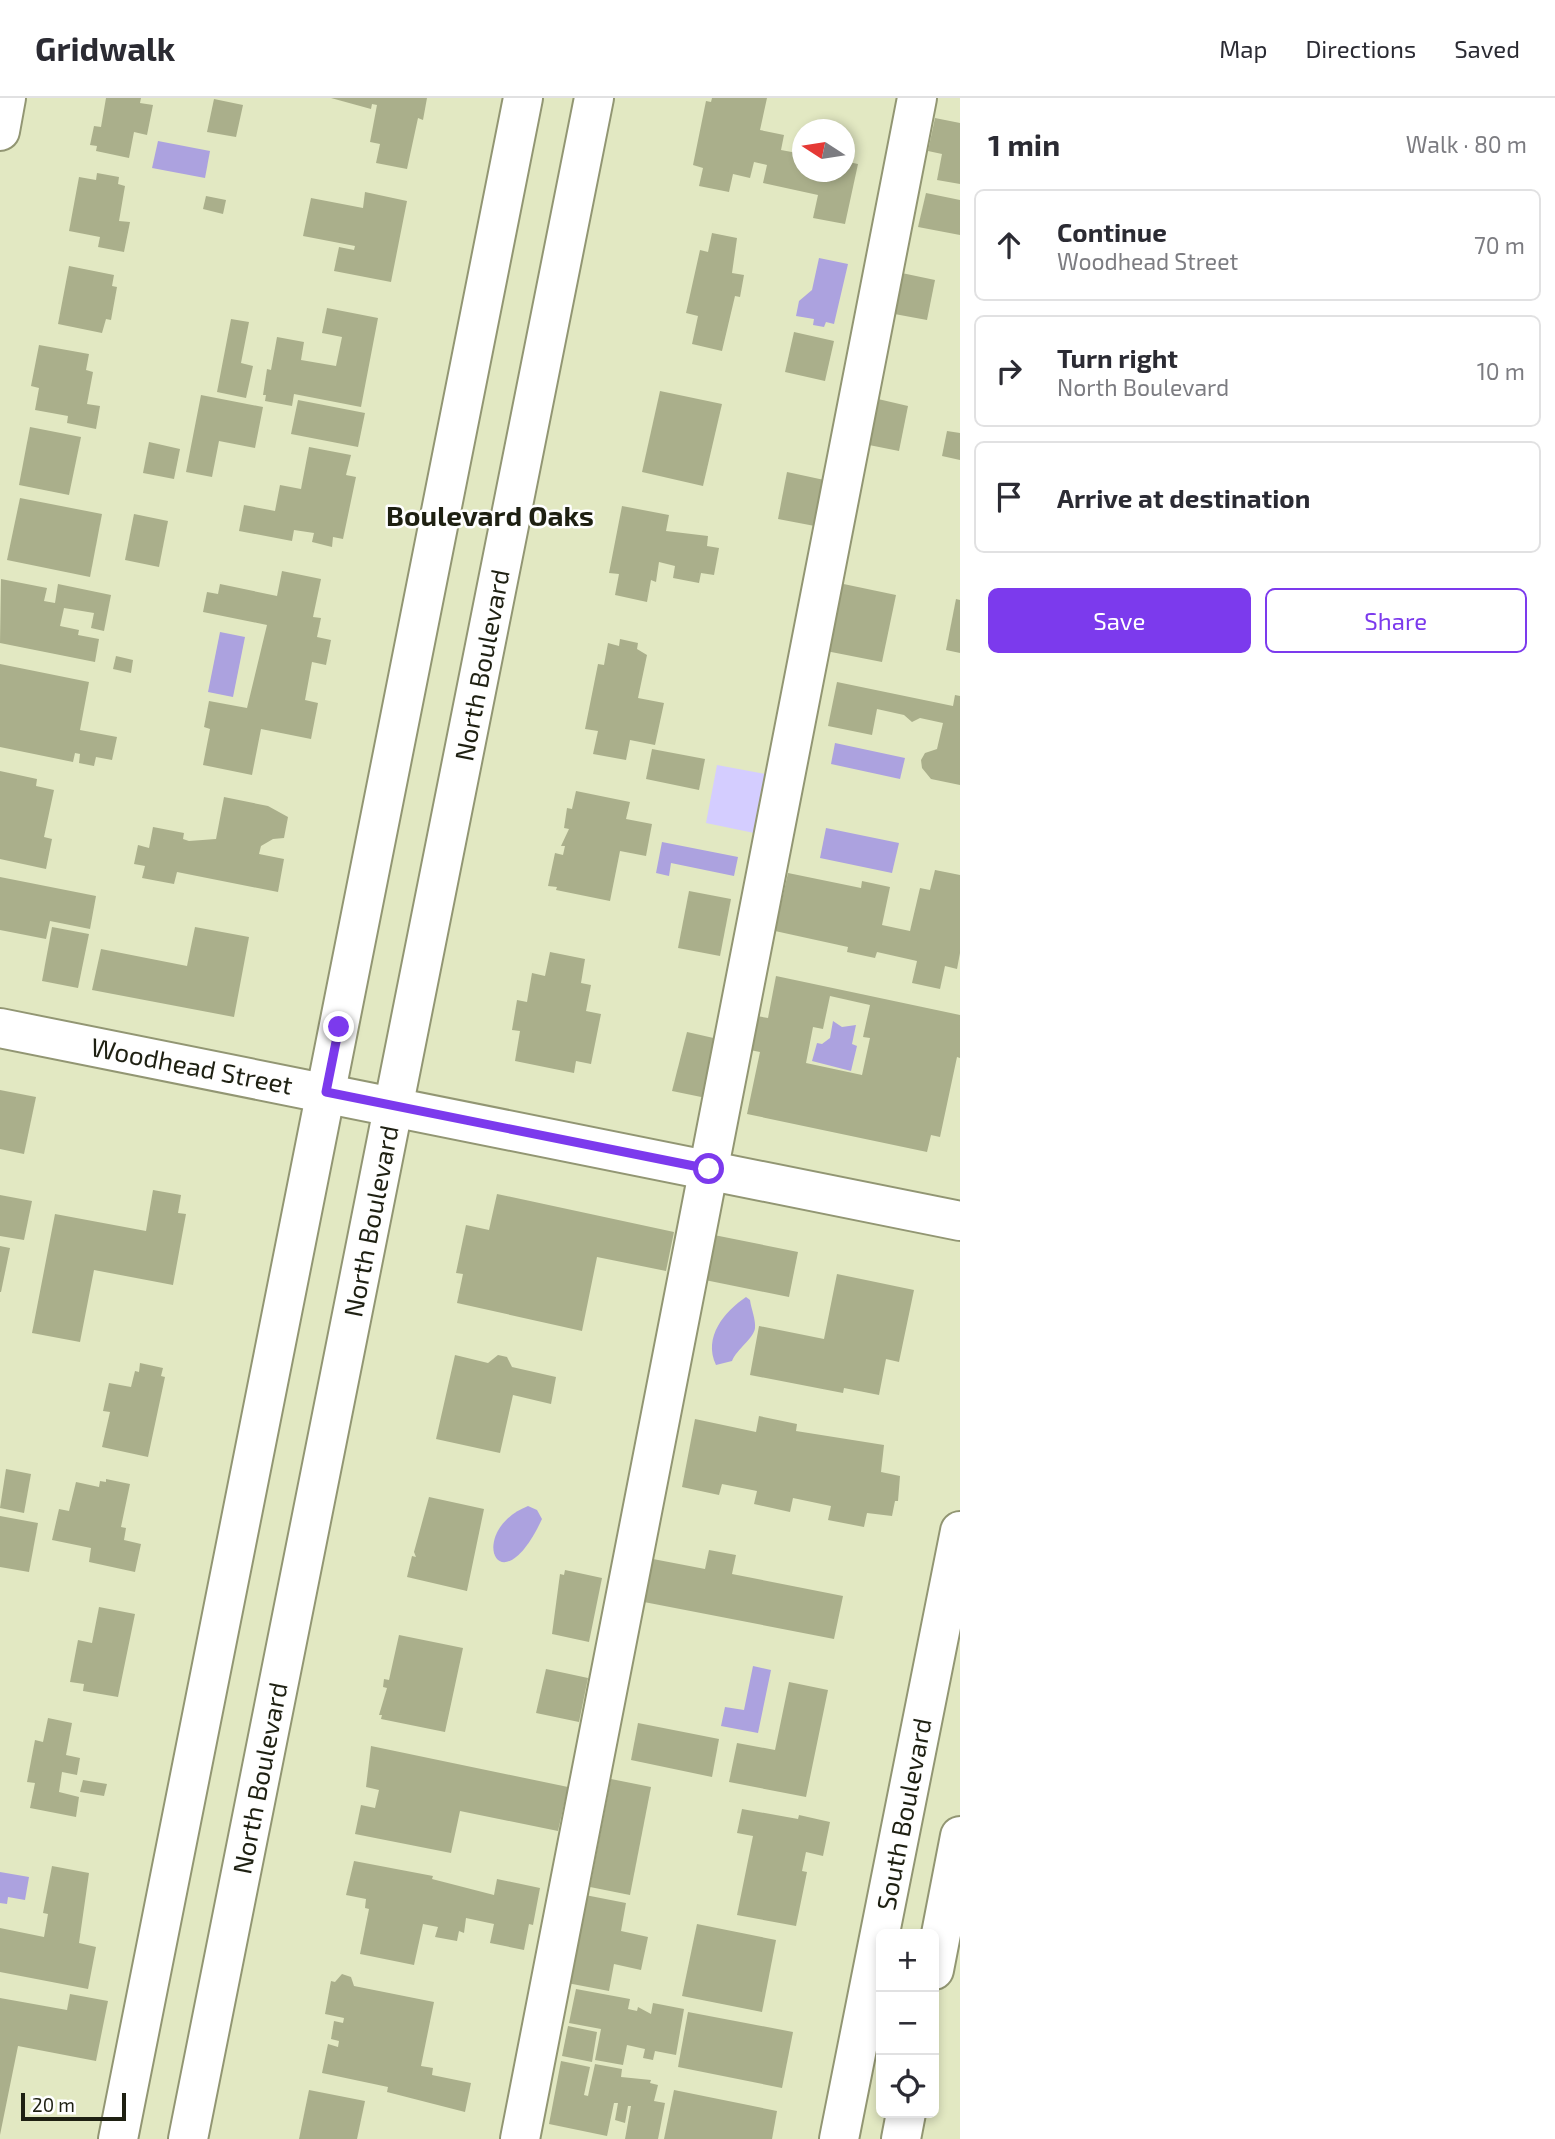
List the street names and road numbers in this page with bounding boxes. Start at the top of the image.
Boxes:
street label: North Boulevard [447,567,515,763]
street label: Woodhead Street [88,1030,296,1100]
street label: North Boulevard [336,1123,404,1319]
street label: North Boulevard [225,1680,293,1876]
street label: South Boulevard [869,1715,937,1913]

